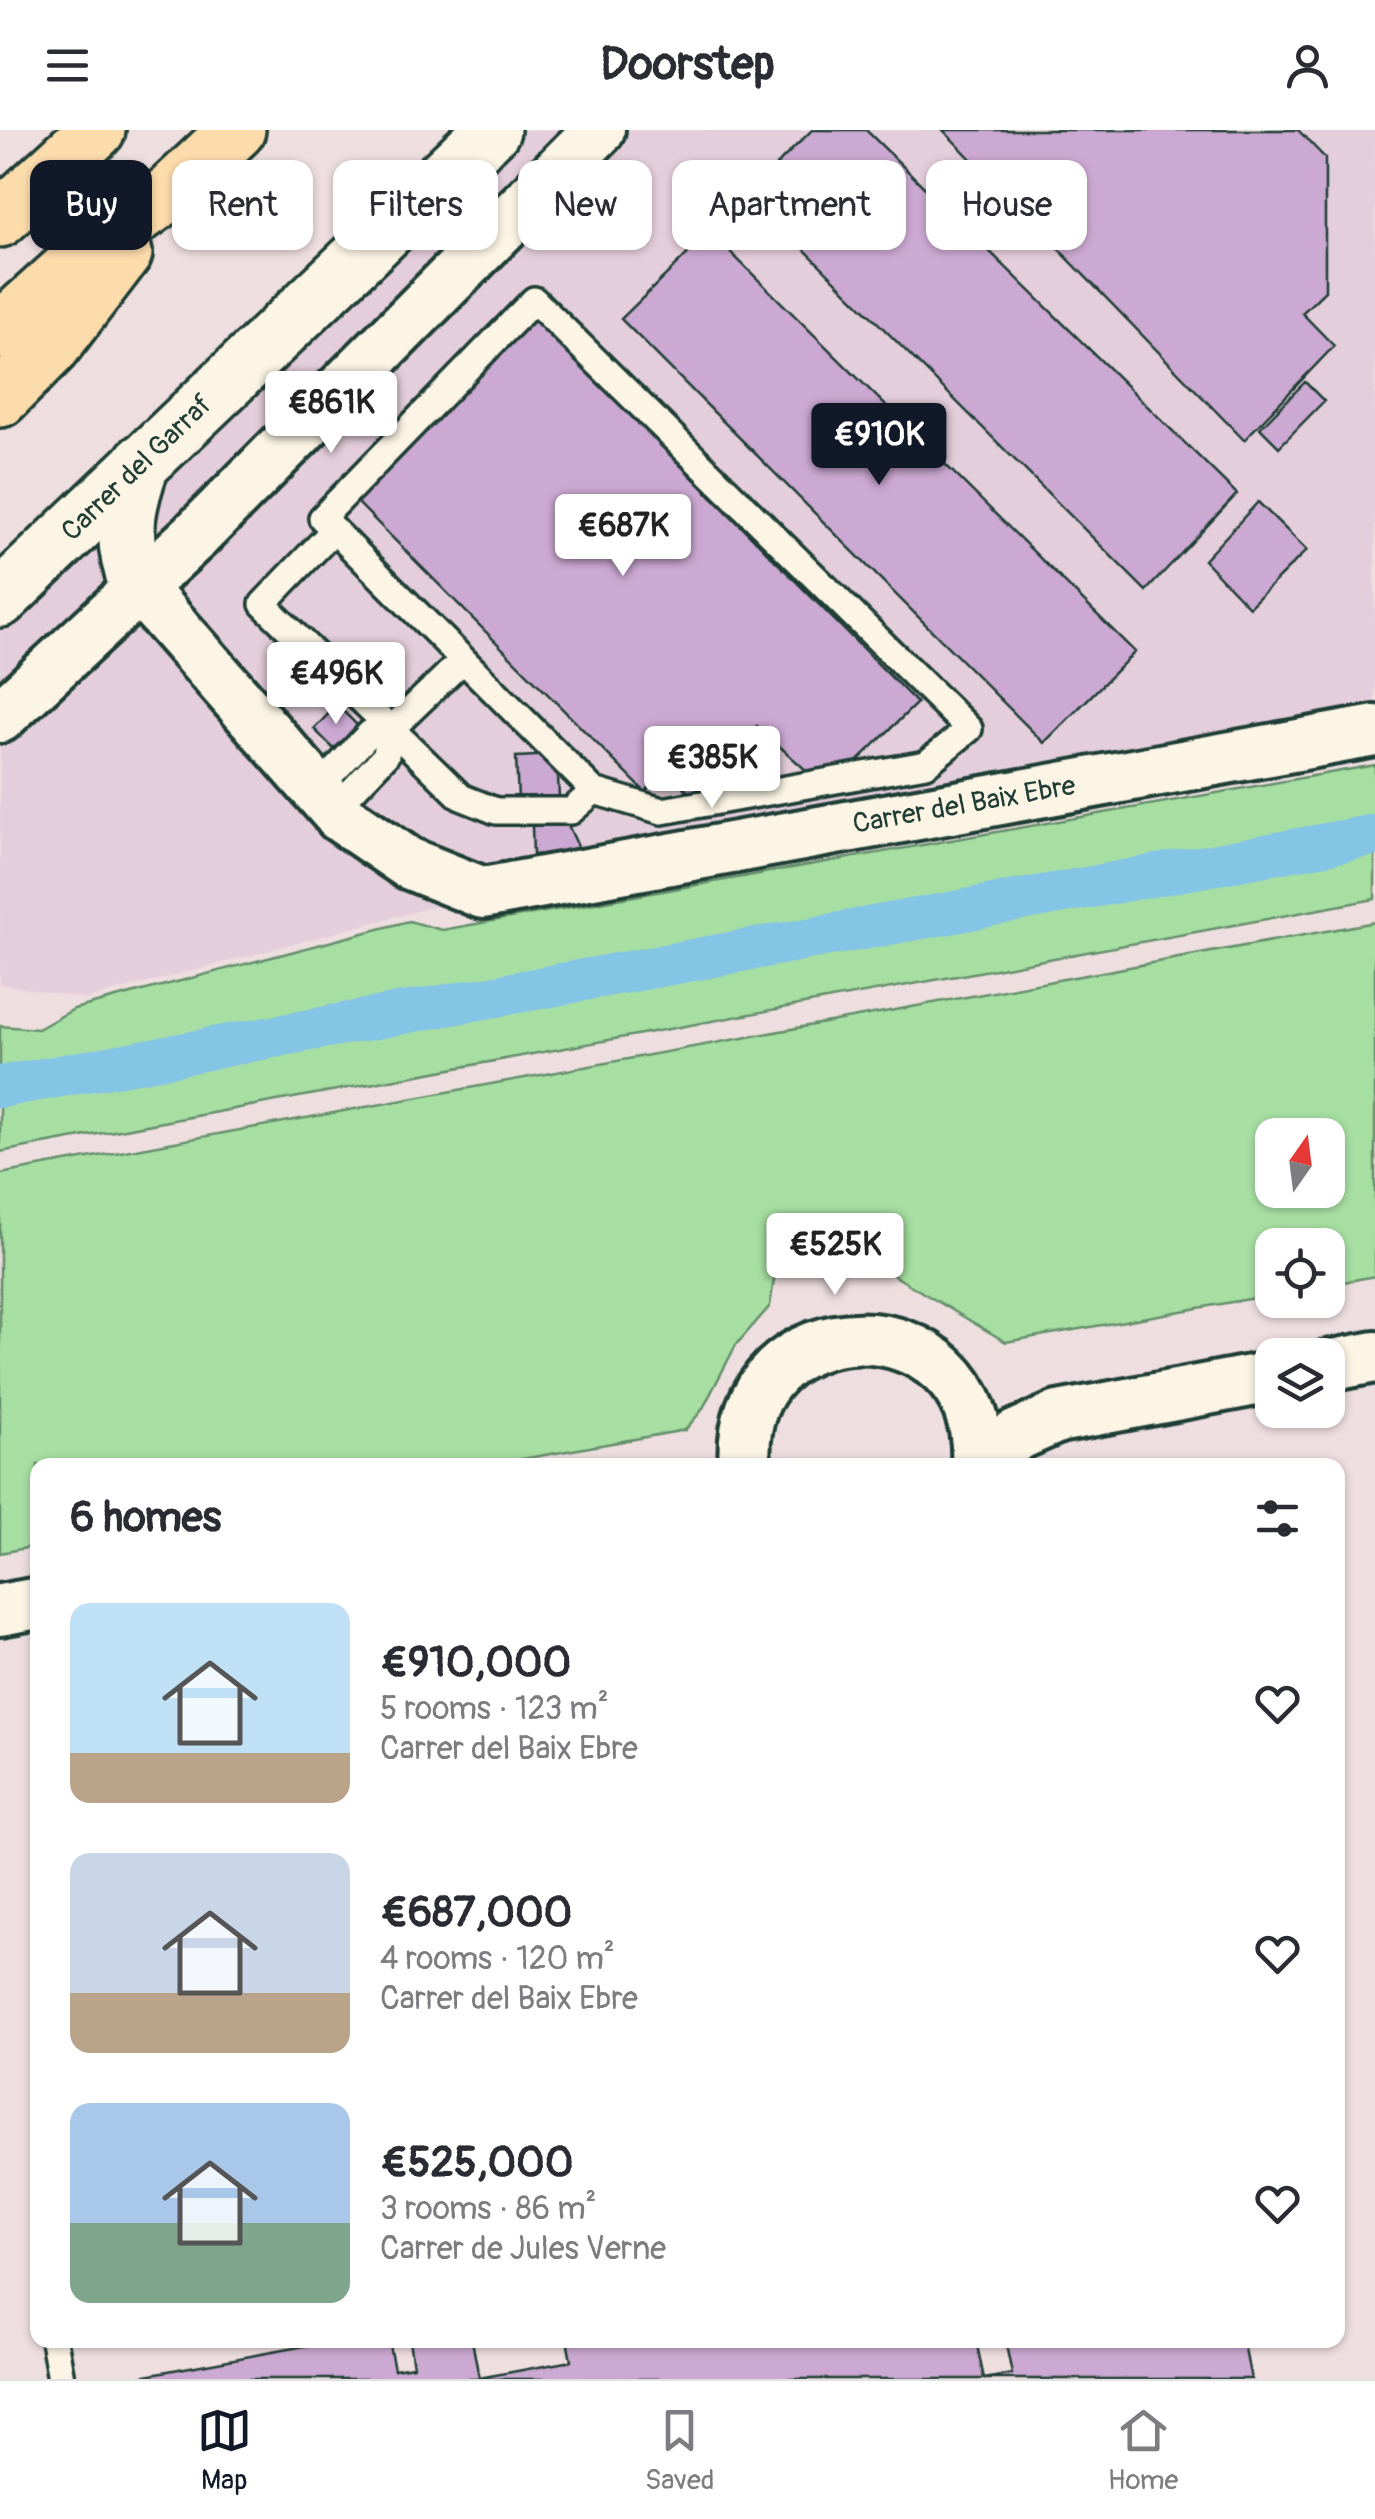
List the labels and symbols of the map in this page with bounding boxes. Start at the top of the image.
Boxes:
pin: €861K [261,371,401,456]
street label: Carrer del Garraf [54,387,220,549]
pin: €910K [809,403,949,488]
pin: €687K [553,494,693,579]
pin: €496K [266,642,406,727]
pin: €385K [642,726,782,811]
street label: Carrer del Baix Ebre [850,768,1078,842]
north arrow [1255,1118,1345,1208]
pin: €525K [765,1213,905,1298]

